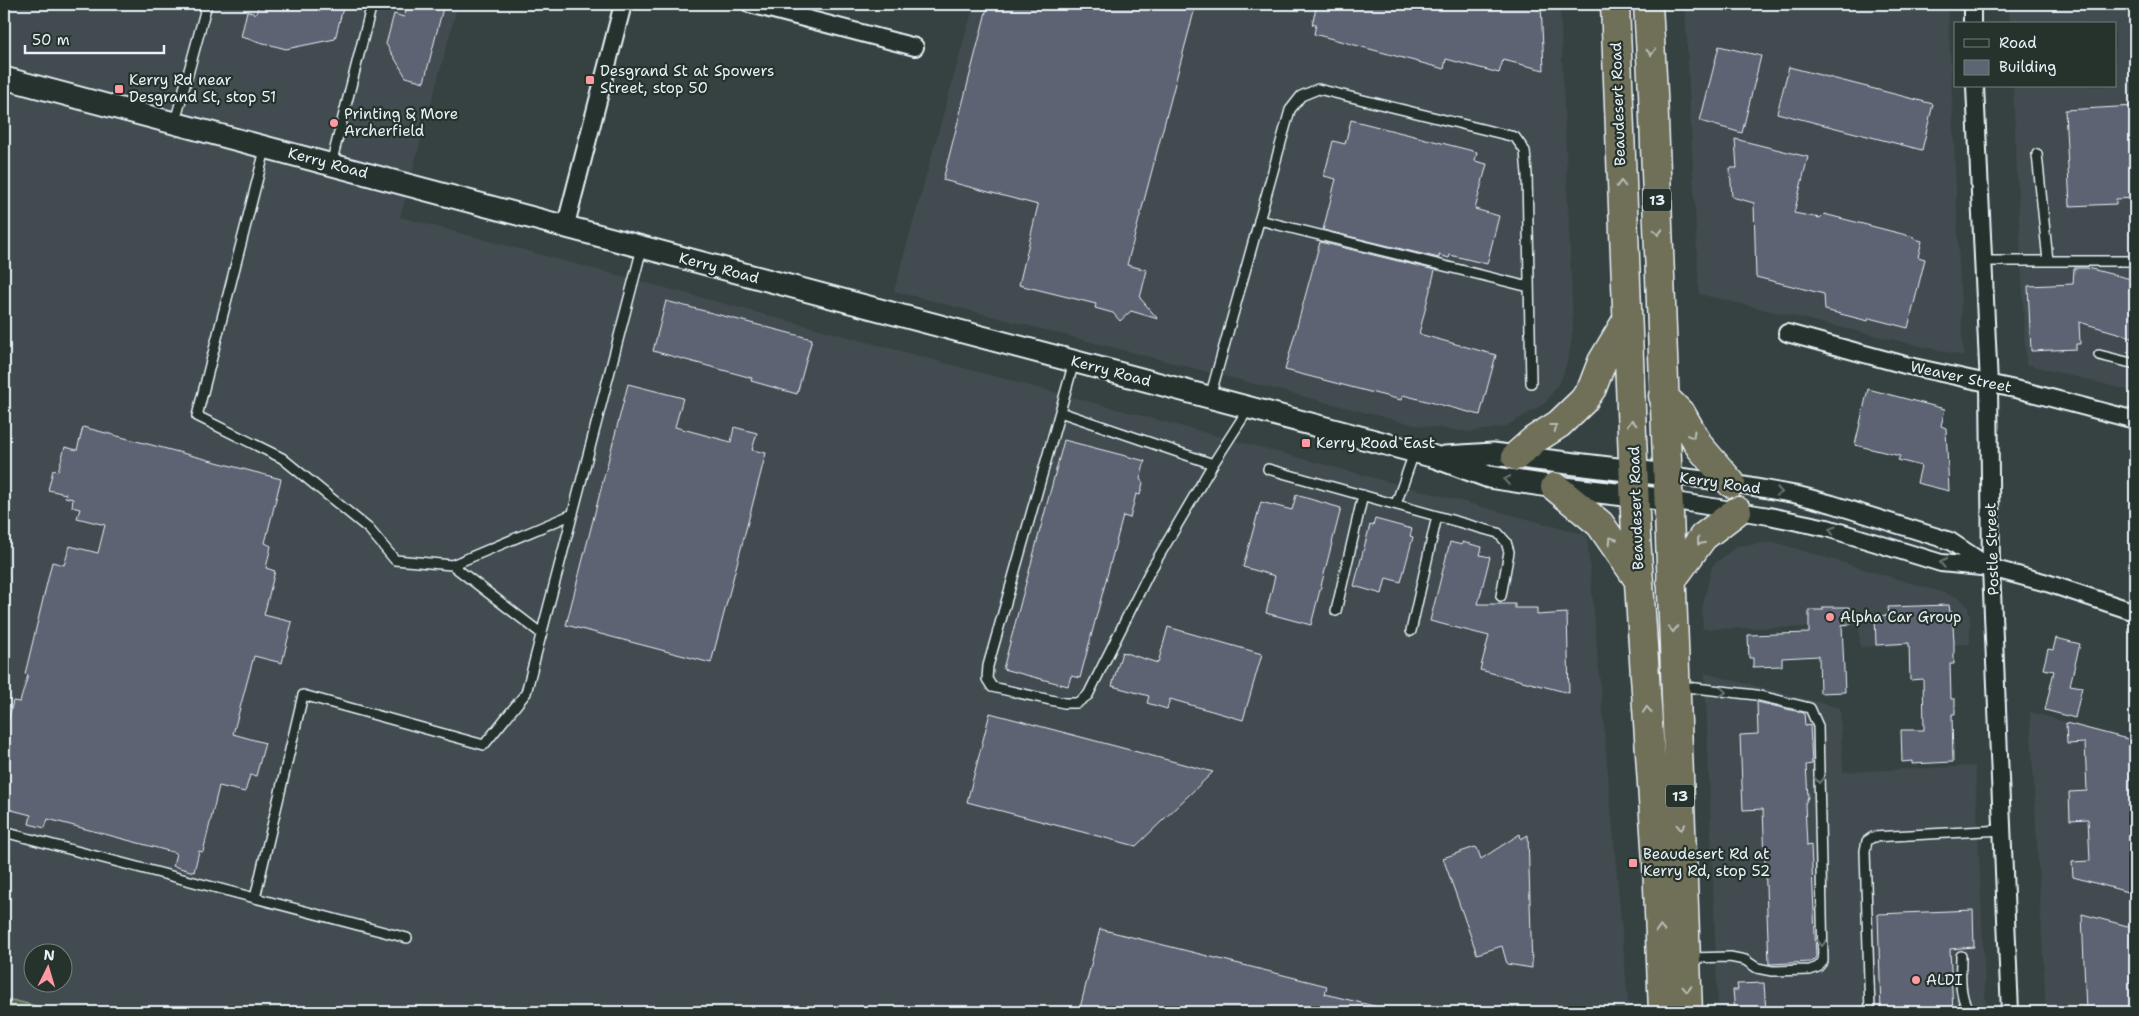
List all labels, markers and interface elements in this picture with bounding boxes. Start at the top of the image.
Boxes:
scale bar [25,22,164,54]
legend [1954,22,2116,88]
text: 50 m [32,30,70,50]
text: Road [1999,33,2037,53]
street label: Beaudesert Road [1606,41,1630,166]
one-way arrow [1645,49,1656,57]
text: Building [1999,57,2056,77]
place label: Desgrand St at Spowers Street, stop 50 [600,61,774,98]
place label: Kerry Rd near Desgrand St, stop 51 [129,70,276,107]
marker: Desgrand St at Spowers Street, stop 50 [584,74,596,86]
marker: Kerry Rd near Desgrand St, stop 51 [113,83,125,95]
place label: Printing & More Archerfield [344,104,458,141]
marker: Printing & More Archerfield [328,117,340,129]
street label: Kerry Road [286,143,371,183]
one-way arrow [1616,180,1627,188]
road number: 13 [1643,188,1671,212]
one-way arrow [1653,229,1663,237]
street label: Kerry Road [677,248,762,288]
street label: Kerry Road [1069,351,1154,391]
street label: Weaver Street [1908,356,2014,398]
one-way arrow [1627,418,1638,426]
one-way arrow [1548,425,1557,433]
one-way arrow [1686,429,1696,438]
place label: Kerry Road East [1316,433,1435,453]
marker: Kerry Road East [1300,437,1312,449]
street label: Beaudesert Road [1624,445,1648,570]
street label: Kerry Road [1678,467,1763,499]
one-way arrow [1502,475,1511,485]
one-way arrow [1775,486,1784,496]
street label: Postle Street [1980,502,2004,596]
one-way arrow [1828,525,1837,536]
one-way arrow [1609,536,1618,546]
one-way arrow [1697,536,1706,545]
one-way arrow [1938,558,1947,568]
place label: Alpha Car Group [1840,607,1962,627]
marker: Alpha Car Group [1824,611,1836,623]
one-way arrow [1668,626,1678,634]
one-way arrow [1720,686,1728,697]
one-way arrow [1642,706,1653,714]
one-way arrow [1814,777,1824,785]
road number: 13 [1666,784,1694,808]
one-way arrow [1675,823,1686,831]
place label: Beaudesert Rd at Kerry Rd, stop 52 [1643,844,1770,881]
marker: Beaudesert Rd at Kerry Rd, stop 52 [1627,857,1639,869]
one-way arrow [1654,924,1665,932]
one-way arrow [1817,939,1828,947]
north arrow [22,944,72,994]
text: N [43,946,55,964]
place label: ALDI [1926,970,1963,990]
marker: ALDI [1910,974,1922,986]
one-way arrow [1681,985,1692,993]

